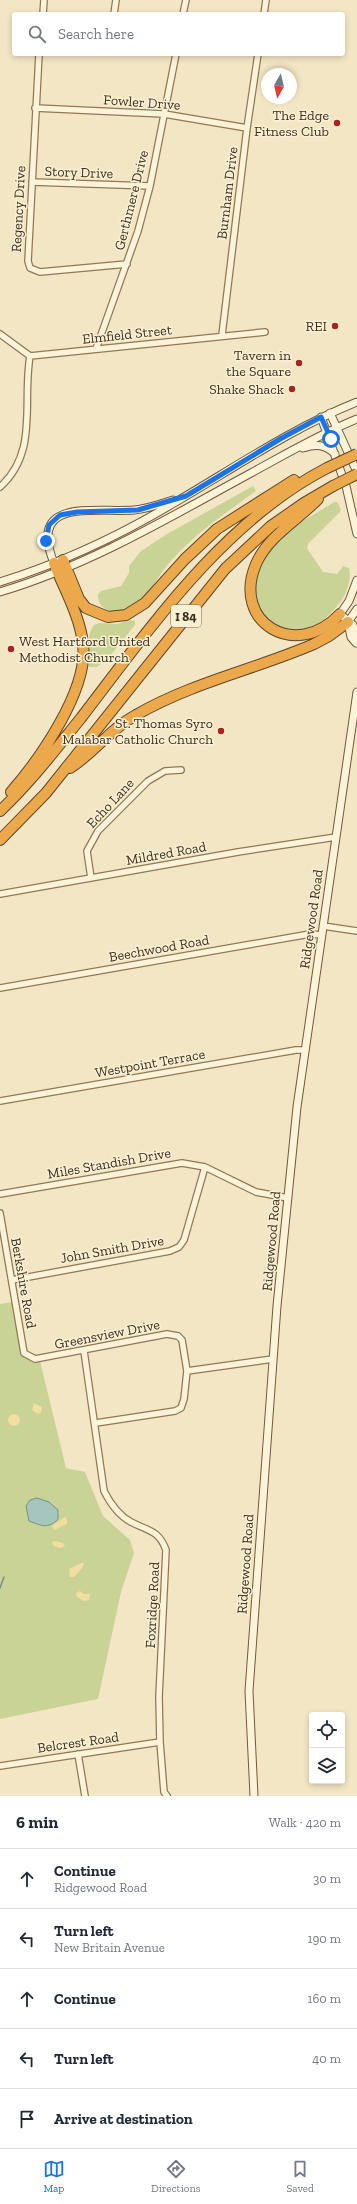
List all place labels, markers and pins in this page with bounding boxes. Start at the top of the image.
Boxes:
place label: The Edge Fitness Club [254,107,329,140]
marker: The Edge Fitness Club [332,118,342,128]
place label: REI [306,318,327,335]
marker: REI [330,321,340,331]
place label: Tavern in the Square [226,347,291,380]
marker: Tavern in the Square [294,358,304,368]
place label: Shake Shack [209,381,285,398]
marker: Shake Shack [287,384,297,394]
place label: West Hartford United Methodist Church [19,633,151,666]
marker: West Hartford United Methodist Church [6,644,16,654]
place label: St. Thomas Syro Malabar Catholic Church [62,715,213,748]
marker: St. Thomas Syro Malabar Catholic Church [216,726,226,736]

